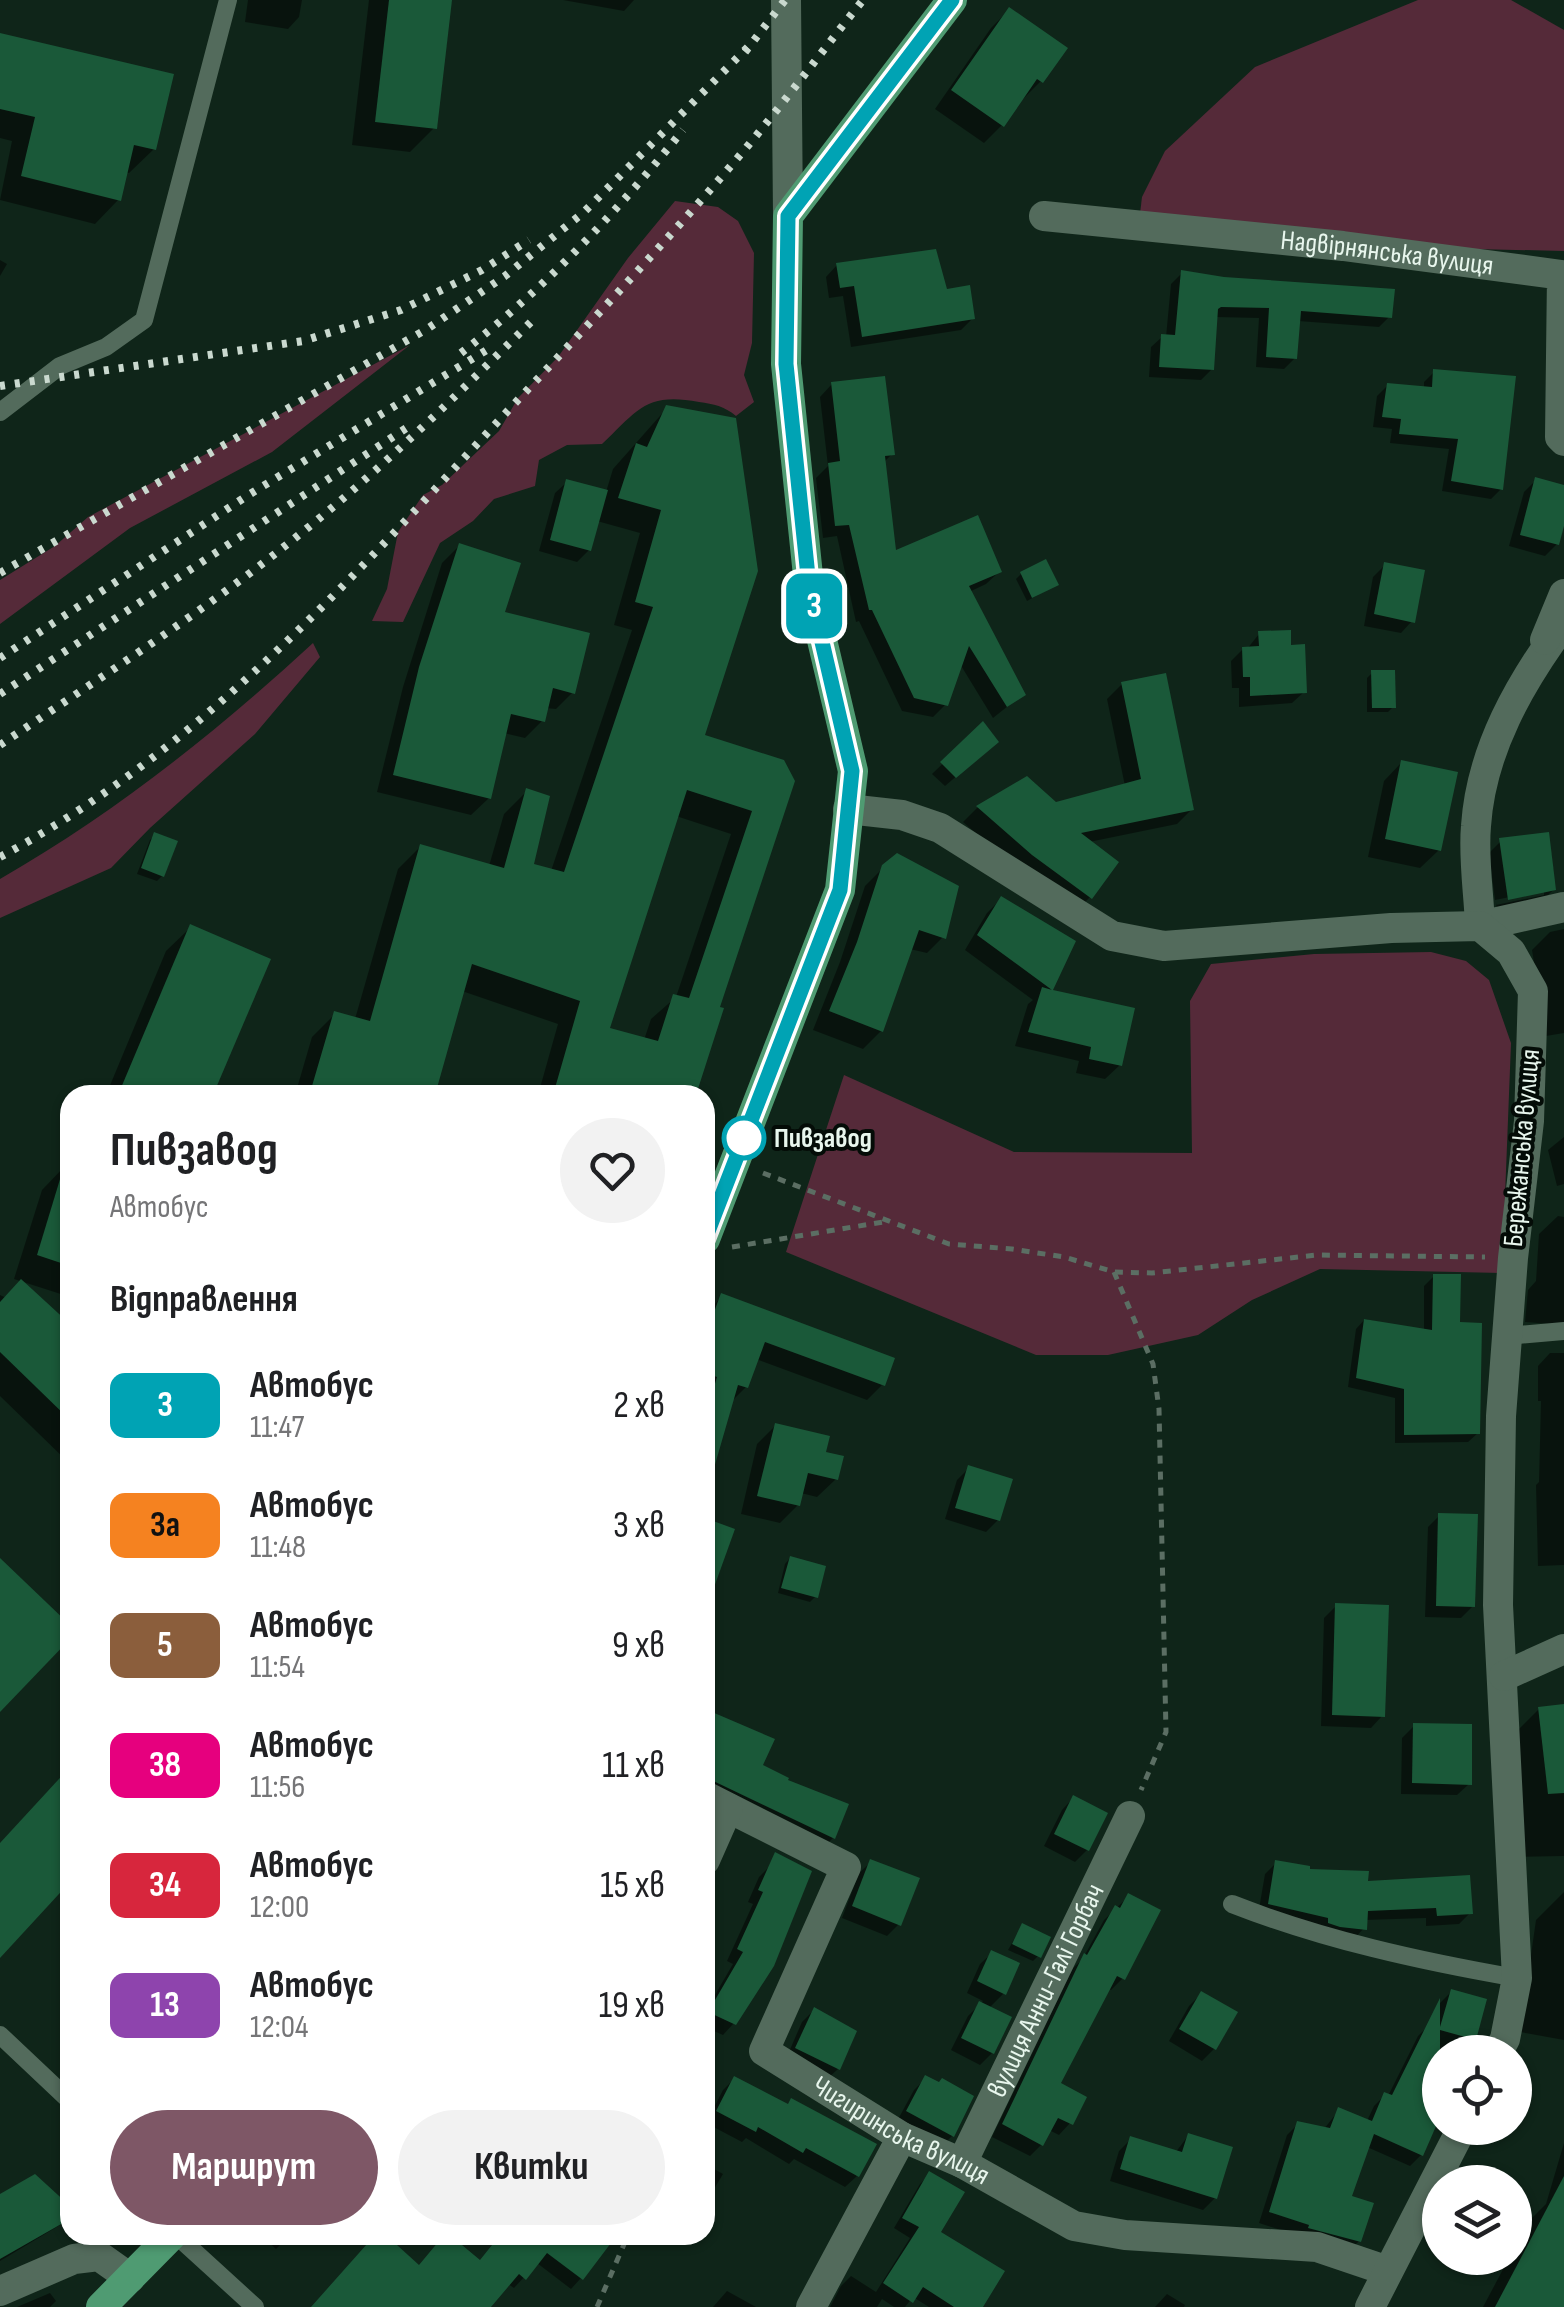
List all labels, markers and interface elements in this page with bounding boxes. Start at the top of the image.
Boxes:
street label: Надвірнянська вулиця [1279,223,1495,282]
line badge: 3 [782,574,846,638]
text: 3 [806,585,822,628]
street label: Бережанська вулиця [1497,1048,1547,1248]
marker: Пивзавод [723,1117,765,1159]
button: heart [560,1118,665,1223]
text: Пивзавод [110,1122,278,1179]
place label: Пивзавод [774,1122,872,1155]
text: Автобус [110,1188,209,1227]
text: Відправлення [110,1277,298,1322]
text: Автобус [250,1363,374,1408]
text: 2 хв [613,1383,665,1428]
text: 3 [157,1384,173,1427]
text: 11:47 [250,1408,304,1447]
text: Автобус [250,1483,374,1528]
text: 3 хв [613,1503,665,1548]
text: 3а [150,1504,180,1547]
text: 11:48 [250,1528,306,1567]
text: Автобус [250,1603,374,1648]
text: 9 хв [612,1623,665,1668]
text: 5 [157,1624,173,1667]
text: 11:54 [250,1648,305,1687]
text: Автобус [250,1723,374,1768]
text: 11 хв [602,1743,665,1788]
text: 38 [149,1744,181,1787]
text: 11:56 [250,1768,305,1807]
text: Автобус [250,1843,374,1888]
text: 15 хв [600,1863,665,1908]
text: 34 [149,1864,181,1907]
street label: вулиця Анни-Галі Горбач [980,1878,1111,2102]
text: 12:00 [250,1888,309,1927]
text: Автобус [250,1963,374,2008]
text: 19 хв [599,1983,665,2028]
text: 13 [150,1984,180,2027]
text: 12:04 [250,2008,308,2047]
map controls [1422,2035,1532,2275]
button: locate [1422,2035,1532,2145]
street label: Чигиринська вулиця [806,2069,996,2192]
button: Маршрут [110,2110,378,2225]
button: Квитки [398,2110,665,2225]
button: layers [1422,2165,1532,2275]

